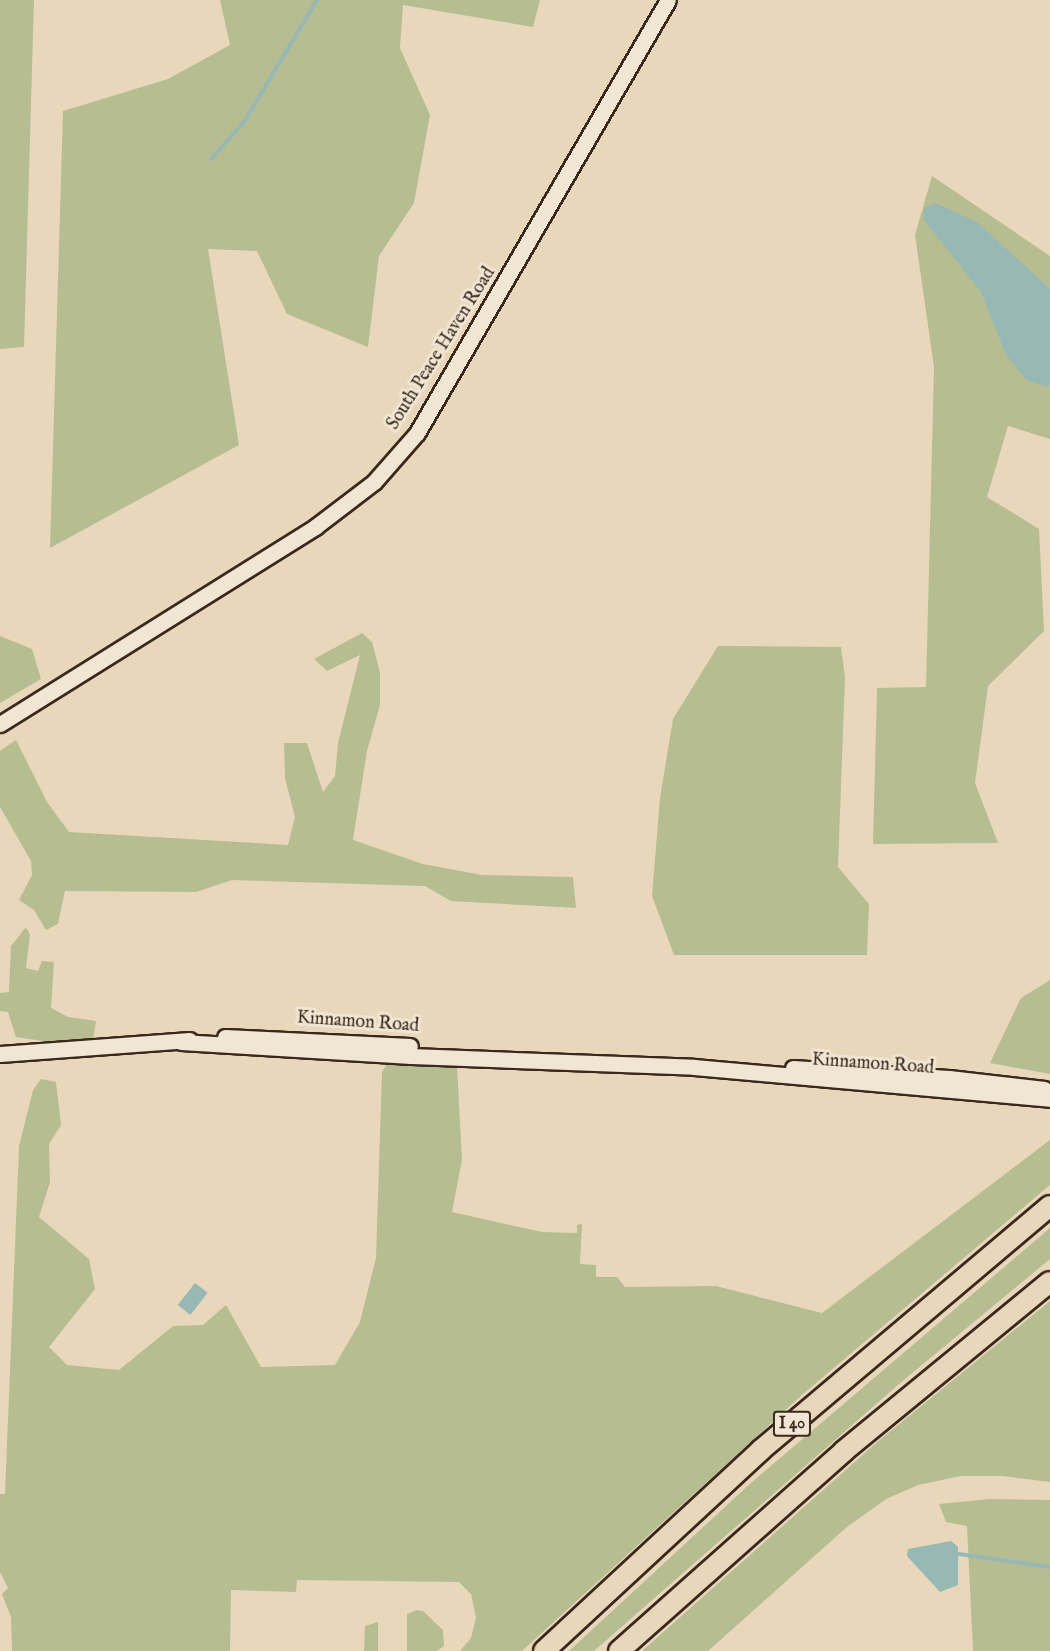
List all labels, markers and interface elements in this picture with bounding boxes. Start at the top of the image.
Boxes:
street label: South Peace Haven Road [383,264,501,434]
street label: Kinnamon Road [296,1008,420,1038]
street label: Kinnamon Road [811,1050,935,1080]
road number: I 40 [772,1411,812,1437]

